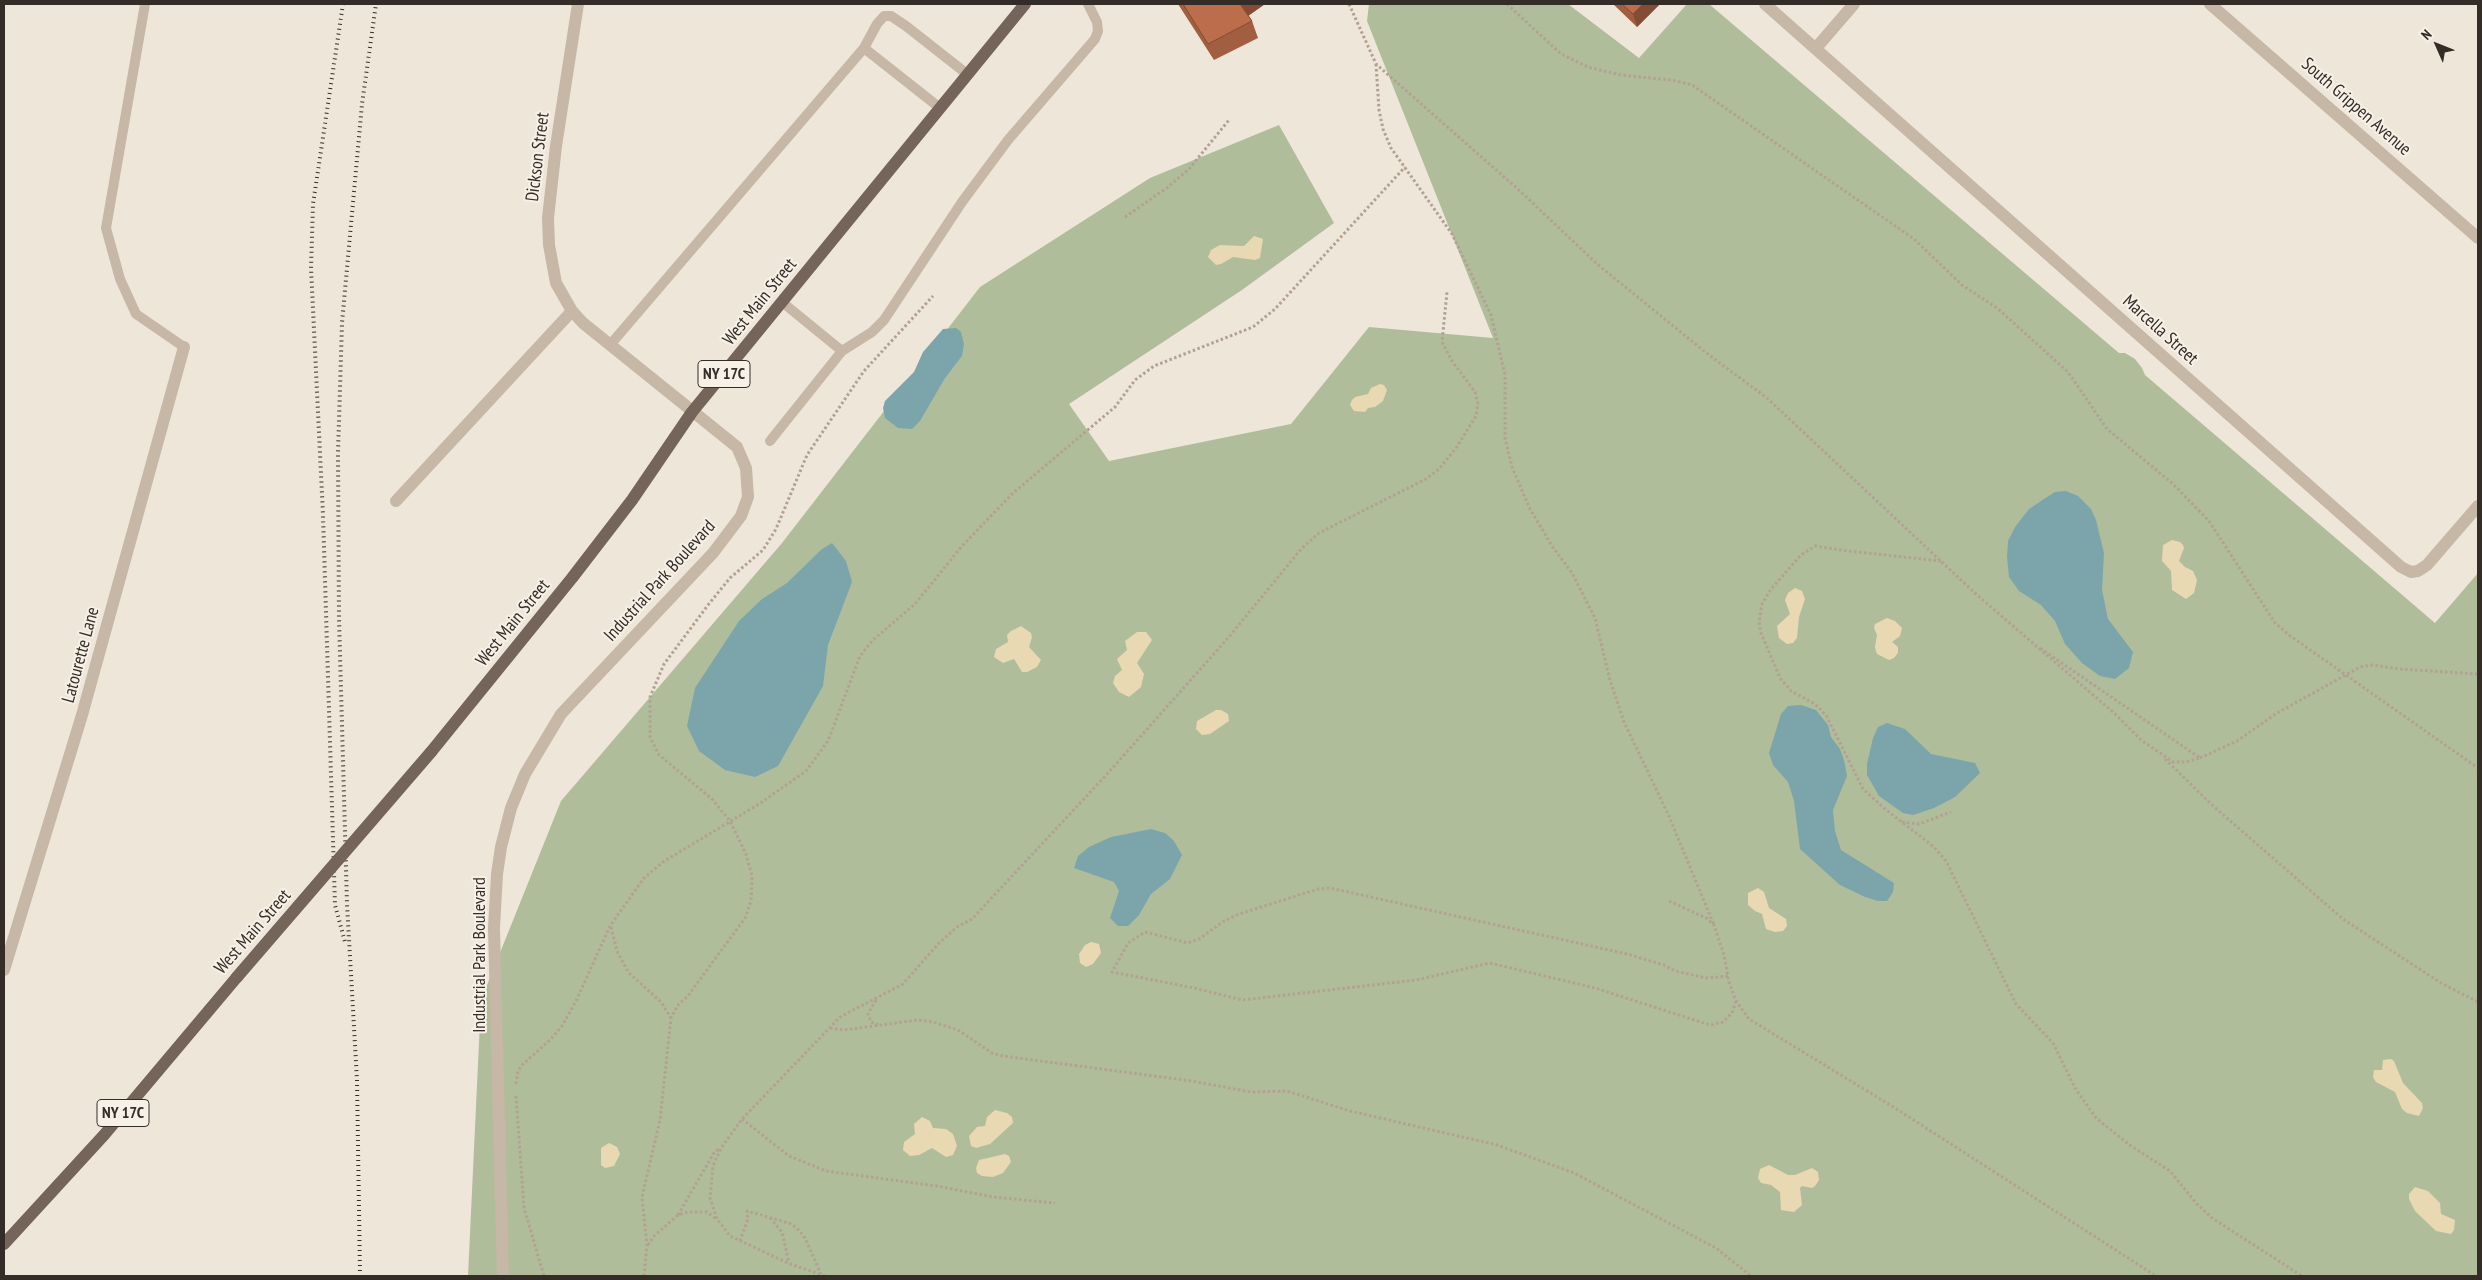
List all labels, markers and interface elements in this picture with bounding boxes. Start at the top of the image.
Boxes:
north arrow [2412,20,2462,70]
text: N [2417,26,2435,44]
street label: South Grippen Avenue [2297,54,2415,160]
street label: Dickson Street [522,111,554,203]
street label: West Main Street [718,254,802,350]
street label: Marcella Street [2118,291,2202,369]
road number: NY 17C [698,360,750,388]
street label: Industrial Park Boulevard [600,516,720,646]
street label: West Main Street [471,575,555,671]
street label: Latourette Lane [58,605,104,705]
street label: Industrial Park Boulevard [469,877,491,1033]
street label: West Main Street [210,885,296,979]
road number: NY 17C [97,1100,149,1126]

